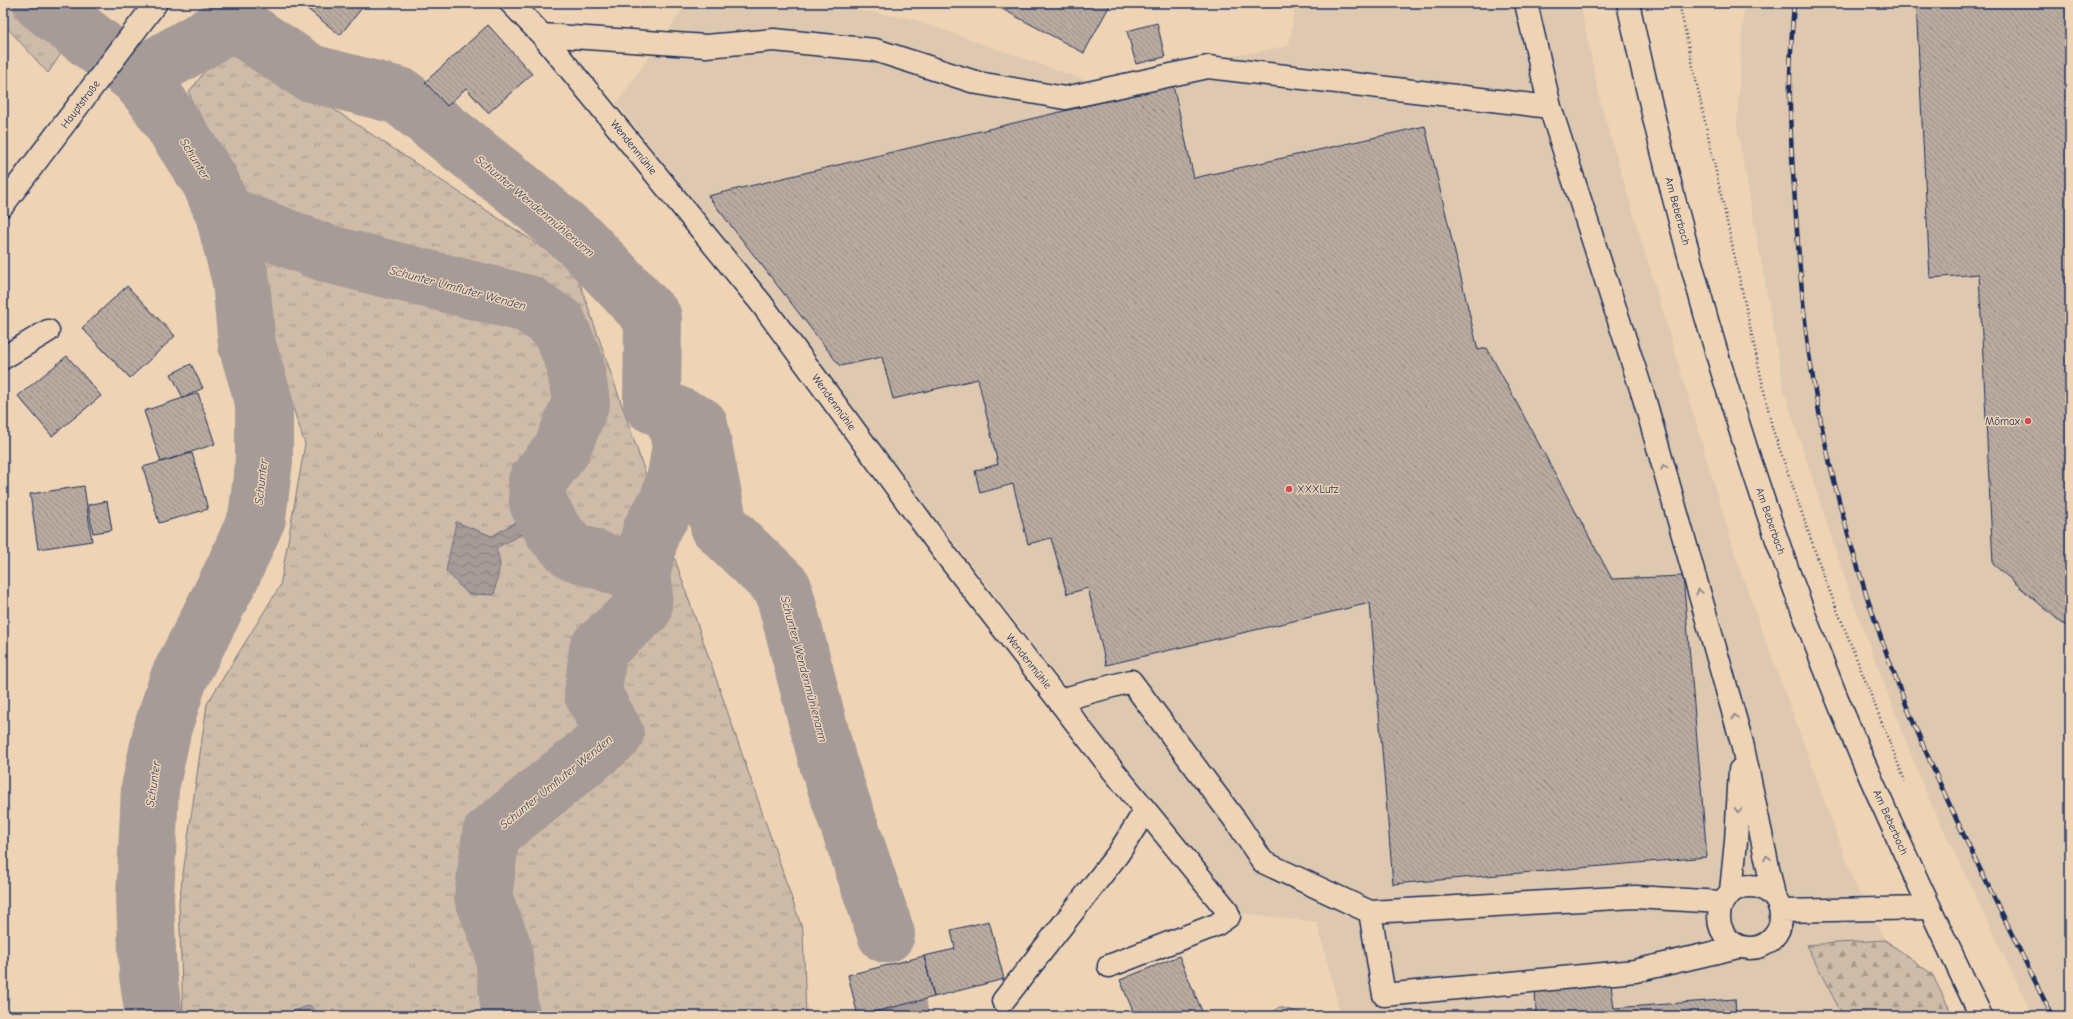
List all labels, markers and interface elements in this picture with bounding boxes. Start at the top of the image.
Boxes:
street label: Hauptstraße [58,77,103,131]
street label: Wendenmühle [608,117,660,178]
water label: Schunter [177,136,214,183]
water label: Schunter Wendenmühlenarm [473,152,597,260]
street label: Am Beberbach [1662,176,1693,247]
water label: Schunter Umfluter Wenden [388,263,528,313]
street label: Wendenmühle [809,372,859,433]
place label: Mömax [1985,415,2021,428]
marker: Mömax [2023,416,2033,426]
water label: Schunter [252,457,270,506]
one-way arrow [1660,464,1668,470]
place label: XXXLutz [1297,483,1339,496]
marker: XXXLutz [1284,484,1294,494]
street label: Am Beberbach [1753,486,1788,556]
one-way arrow [1695,589,1704,596]
water label: Schunter Wendenmühlenarm [778,594,830,744]
street label: Wendenmühle [1003,631,1054,692]
one-way arrow [1731,714,1740,721]
water label: Schunter Umfluter Wenden [497,732,615,832]
water label: Schunter [143,759,163,808]
street label: Am Beberbach [1870,788,1911,857]
one-way arrow [1734,807,1743,813]
one-way arrow [1763,854,1771,861]

